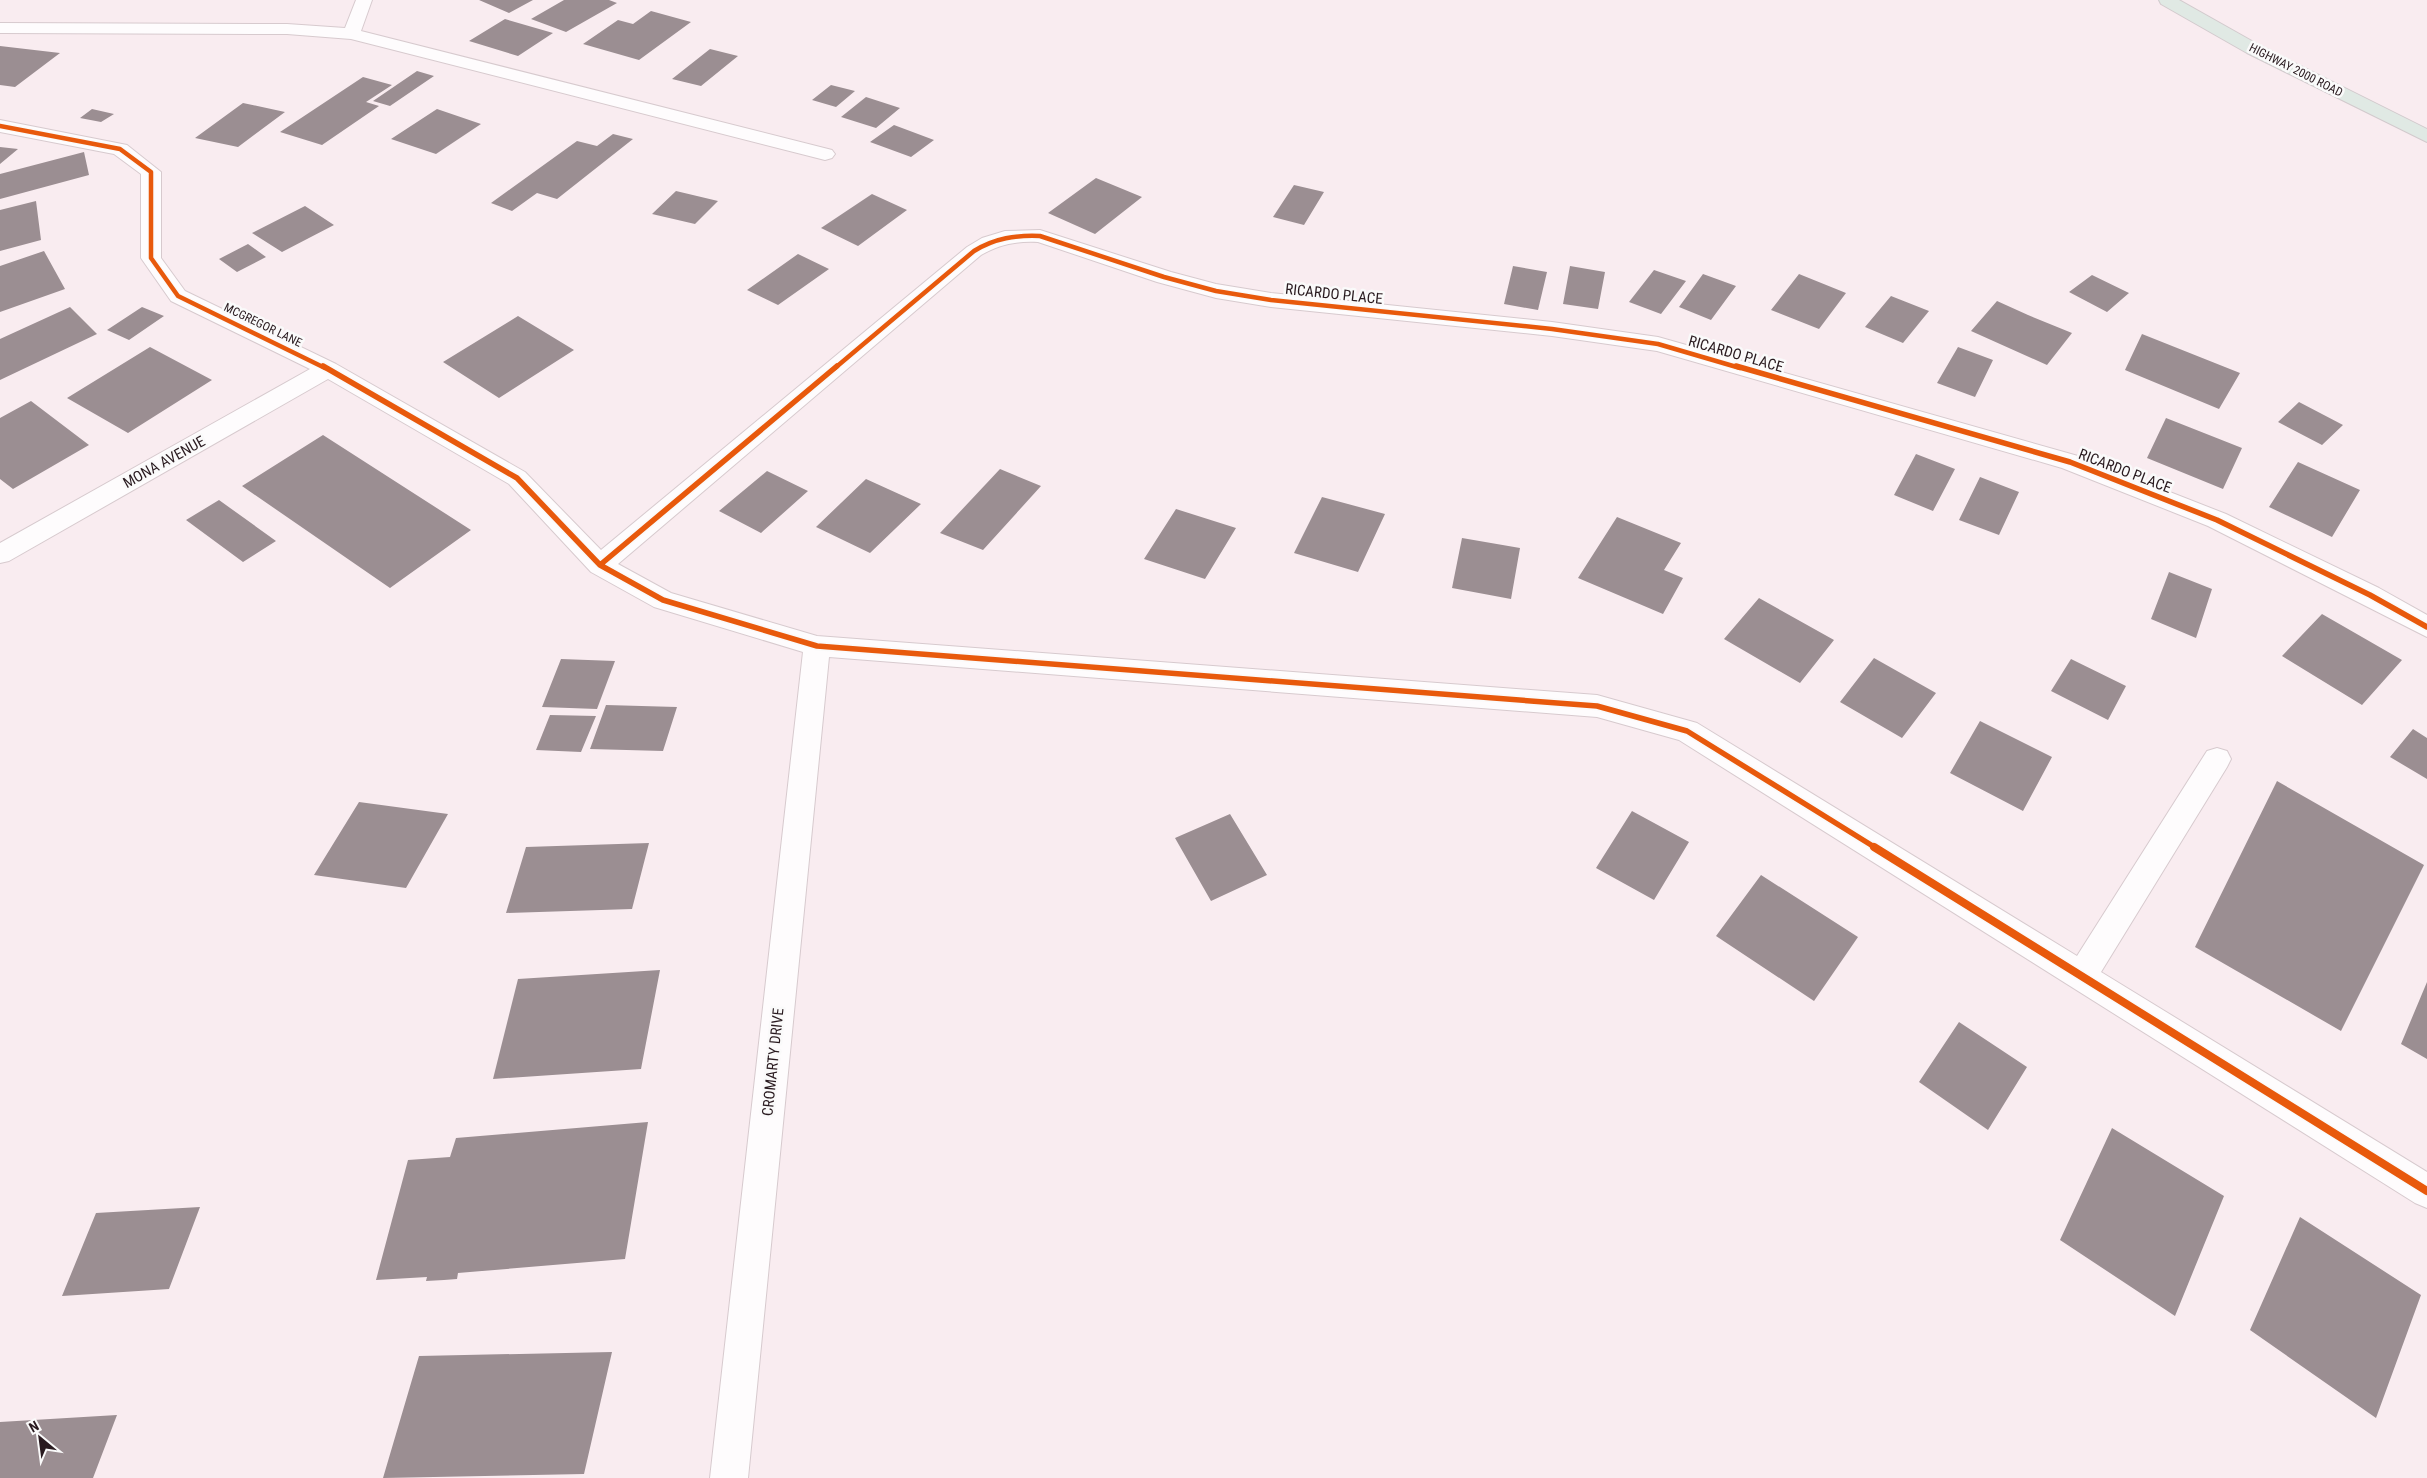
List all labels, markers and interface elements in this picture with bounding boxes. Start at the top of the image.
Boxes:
street label: HIGHWAY 2000 ROAD [2247,40,2345,100]
street label: RICARDO PLACE [1284,280,1384,308]
street label: MCGREGOR LANE [222,300,304,350]
street label: RICARDO PLACE [1686,332,1786,376]
street label: MONA AVENUE [120,432,208,492]
street label: RICARDO PLACE [2076,445,2174,497]
street label: CROMARTY DRIVE [758,1007,788,1117]
north arrow [15,1413,65,1463]
text: N [26,1418,41,1436]

